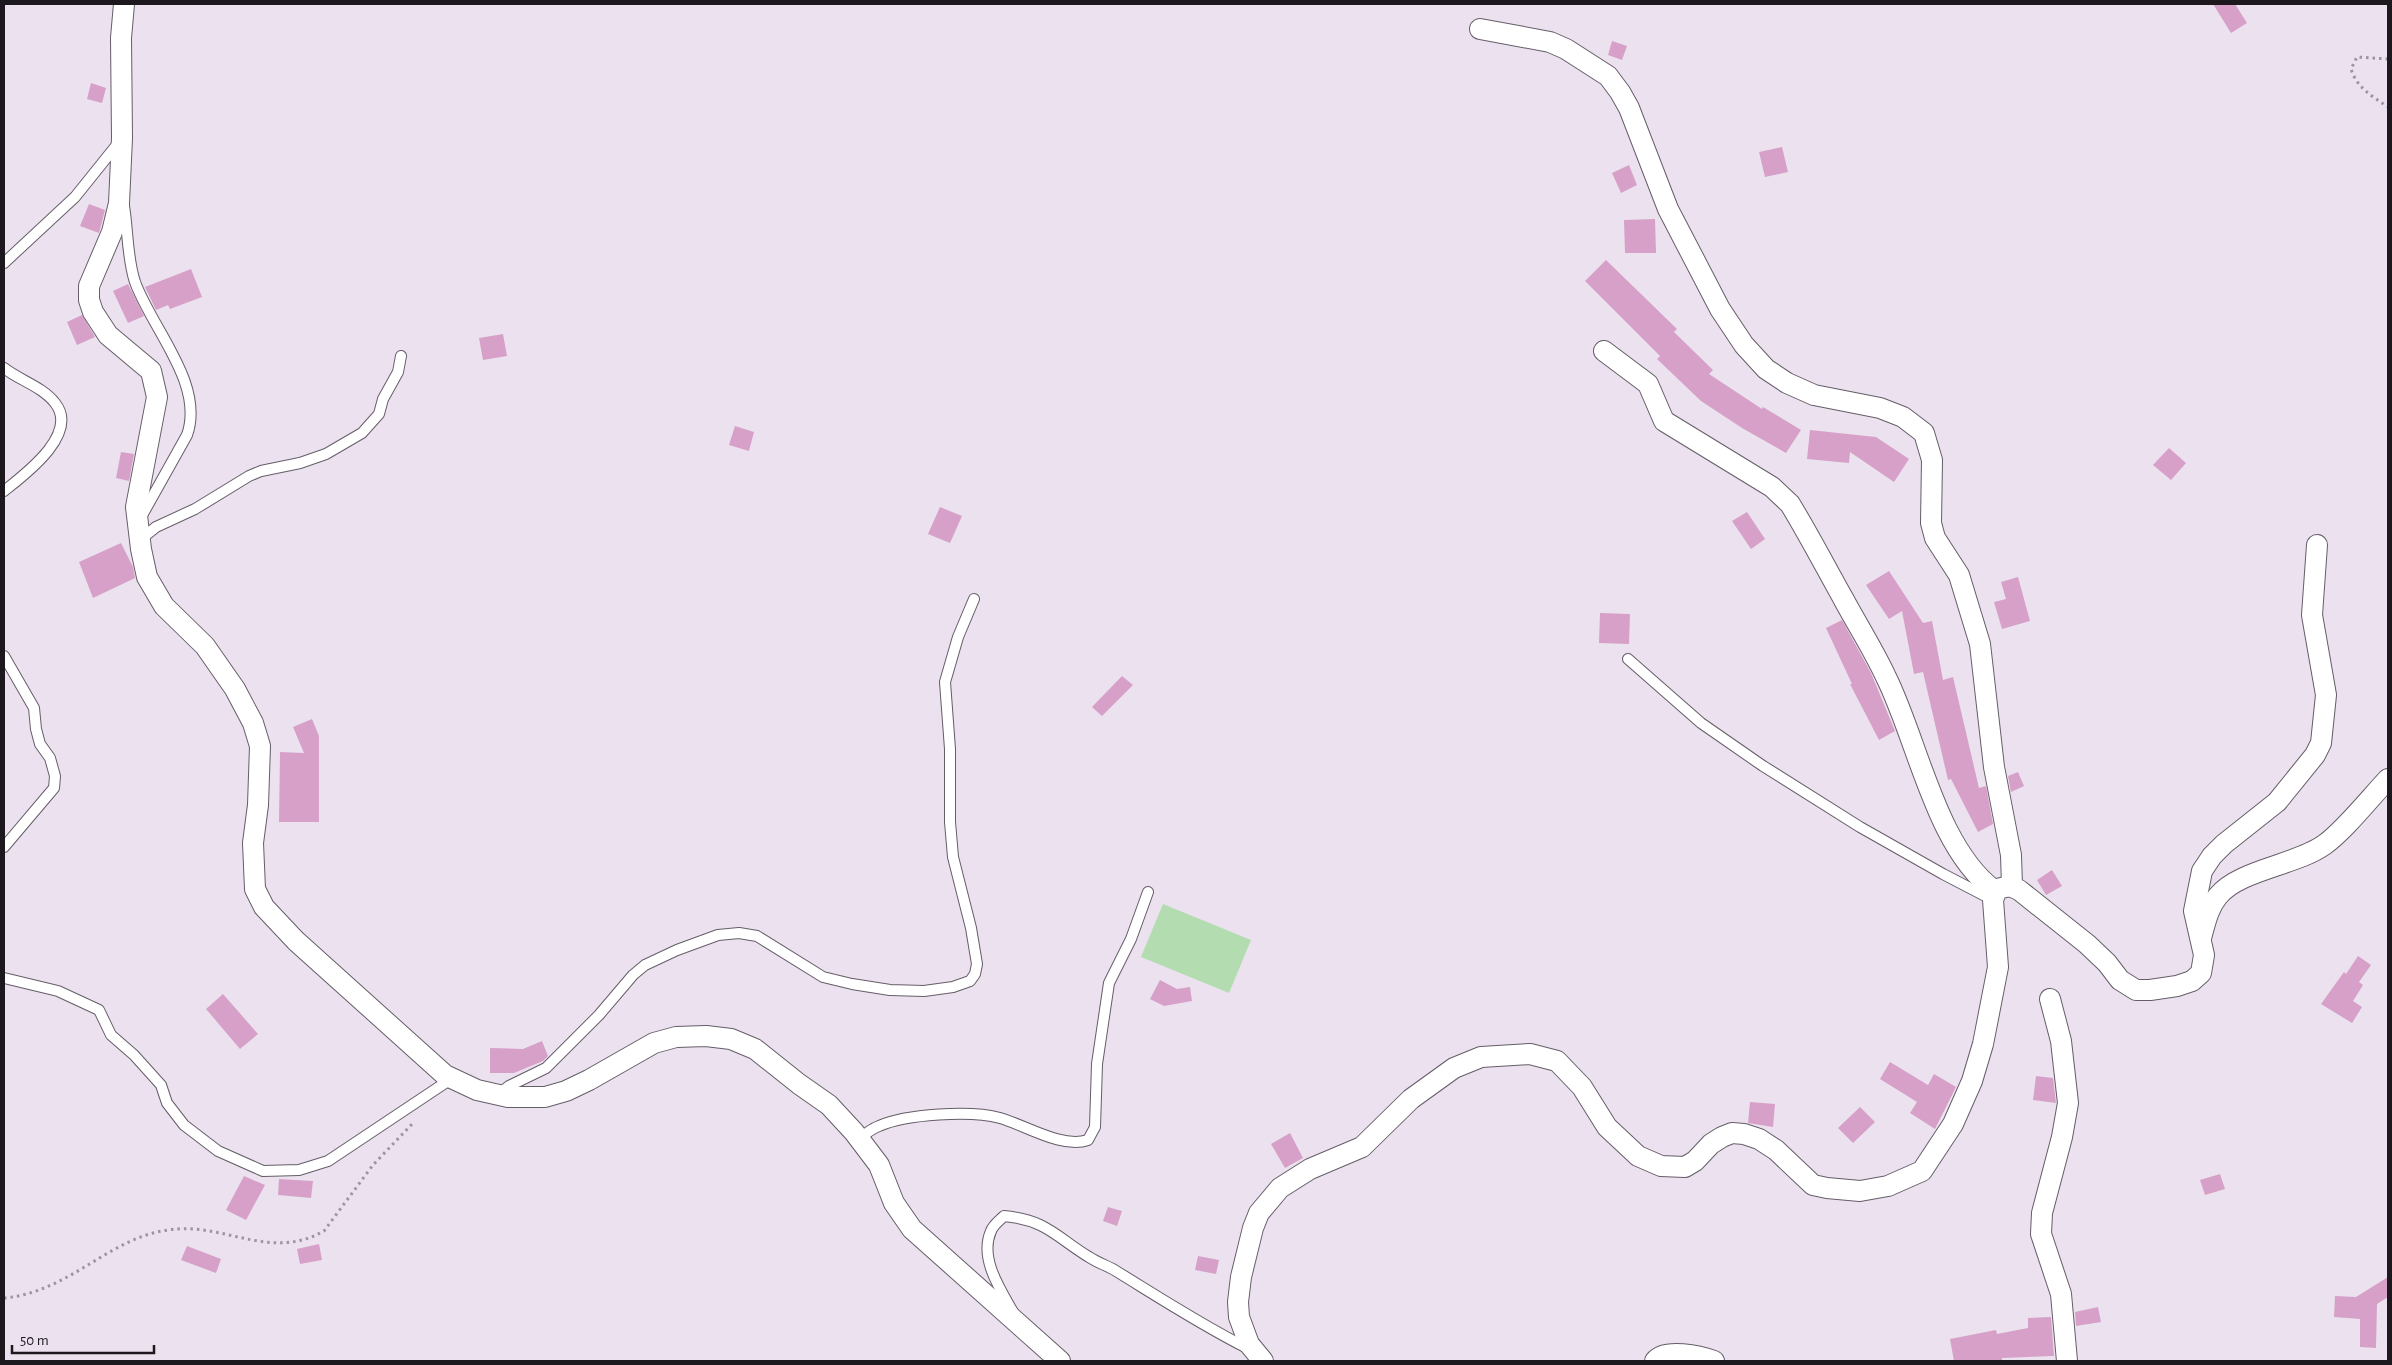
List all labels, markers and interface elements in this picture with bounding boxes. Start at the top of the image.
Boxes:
scale bar [12,1322,155,1354]
text: 50 m [20,1333,49,1348]

